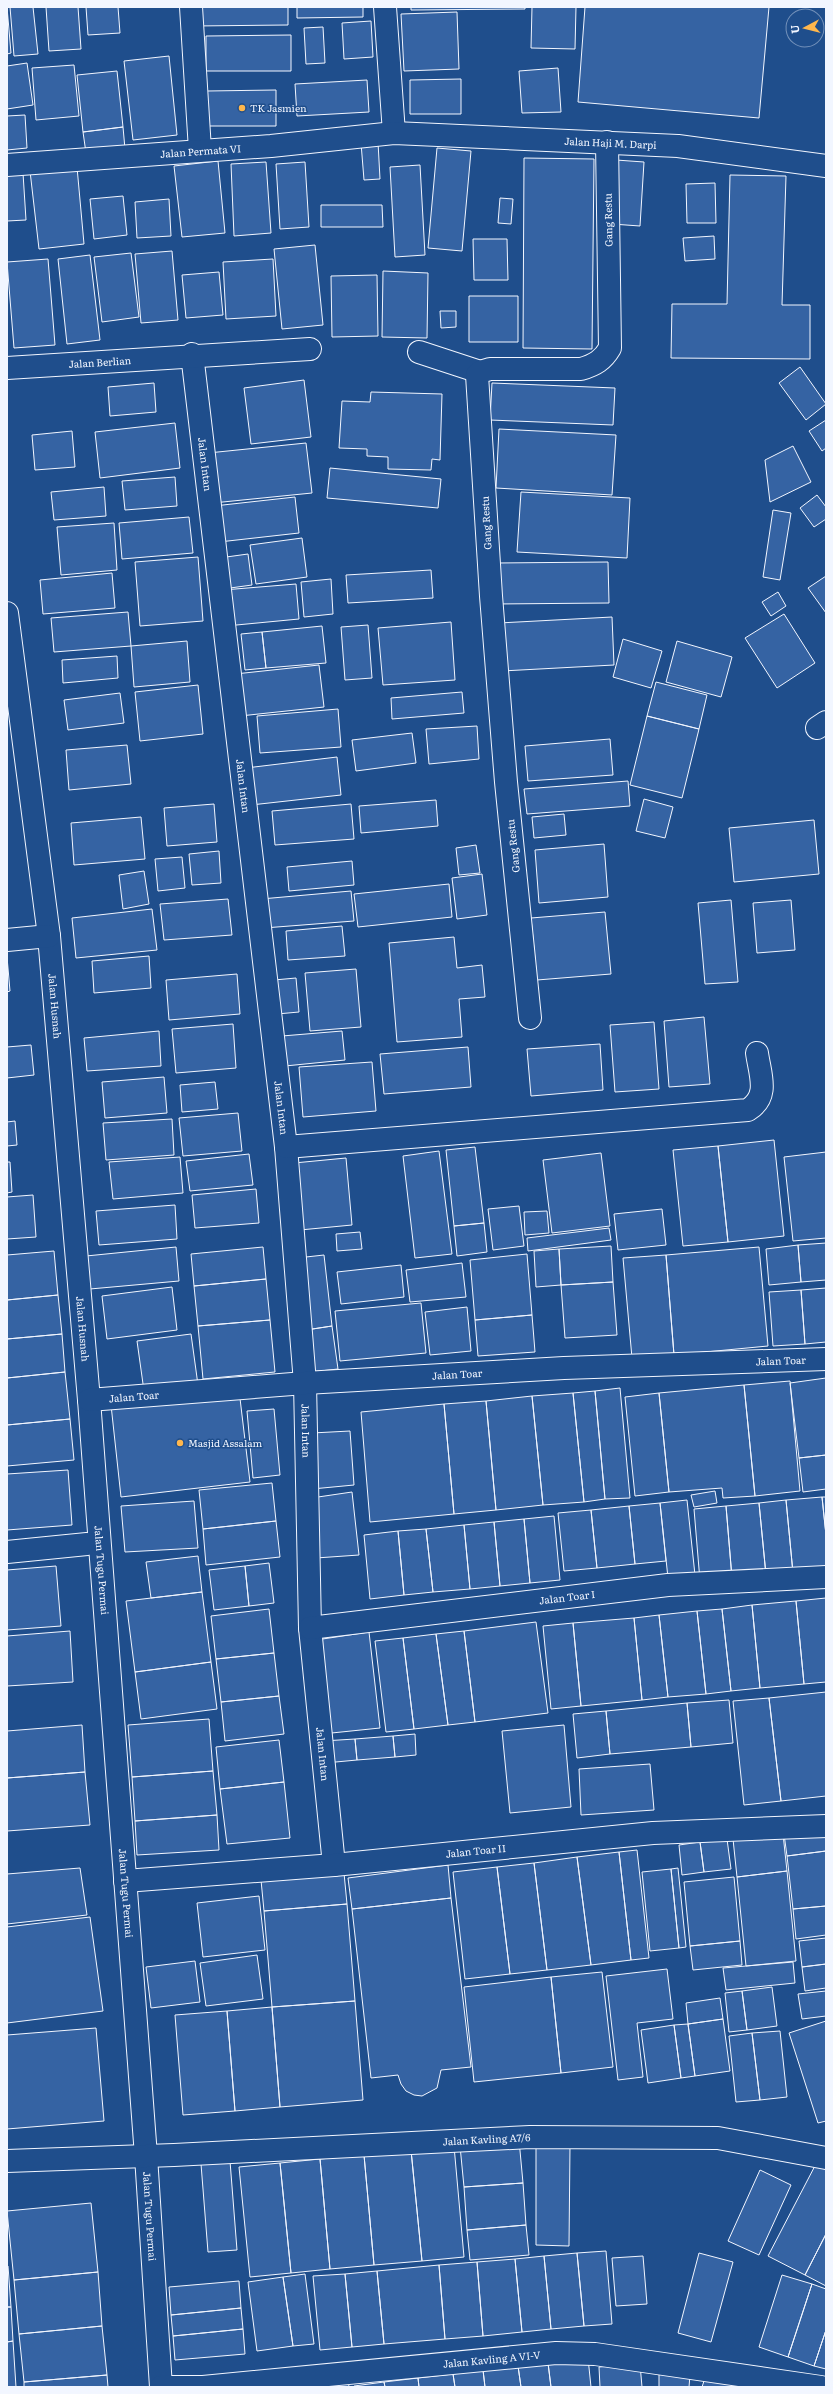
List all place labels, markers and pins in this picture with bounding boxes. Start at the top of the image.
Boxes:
place label: TK Jasmien [250,100,307,115]
marker: TK Jasmien [237,103,247,113]
place label: Masjid Assalam [188,1435,263,1450]
marker: Masjid Assalam [175,1438,185,1448]

